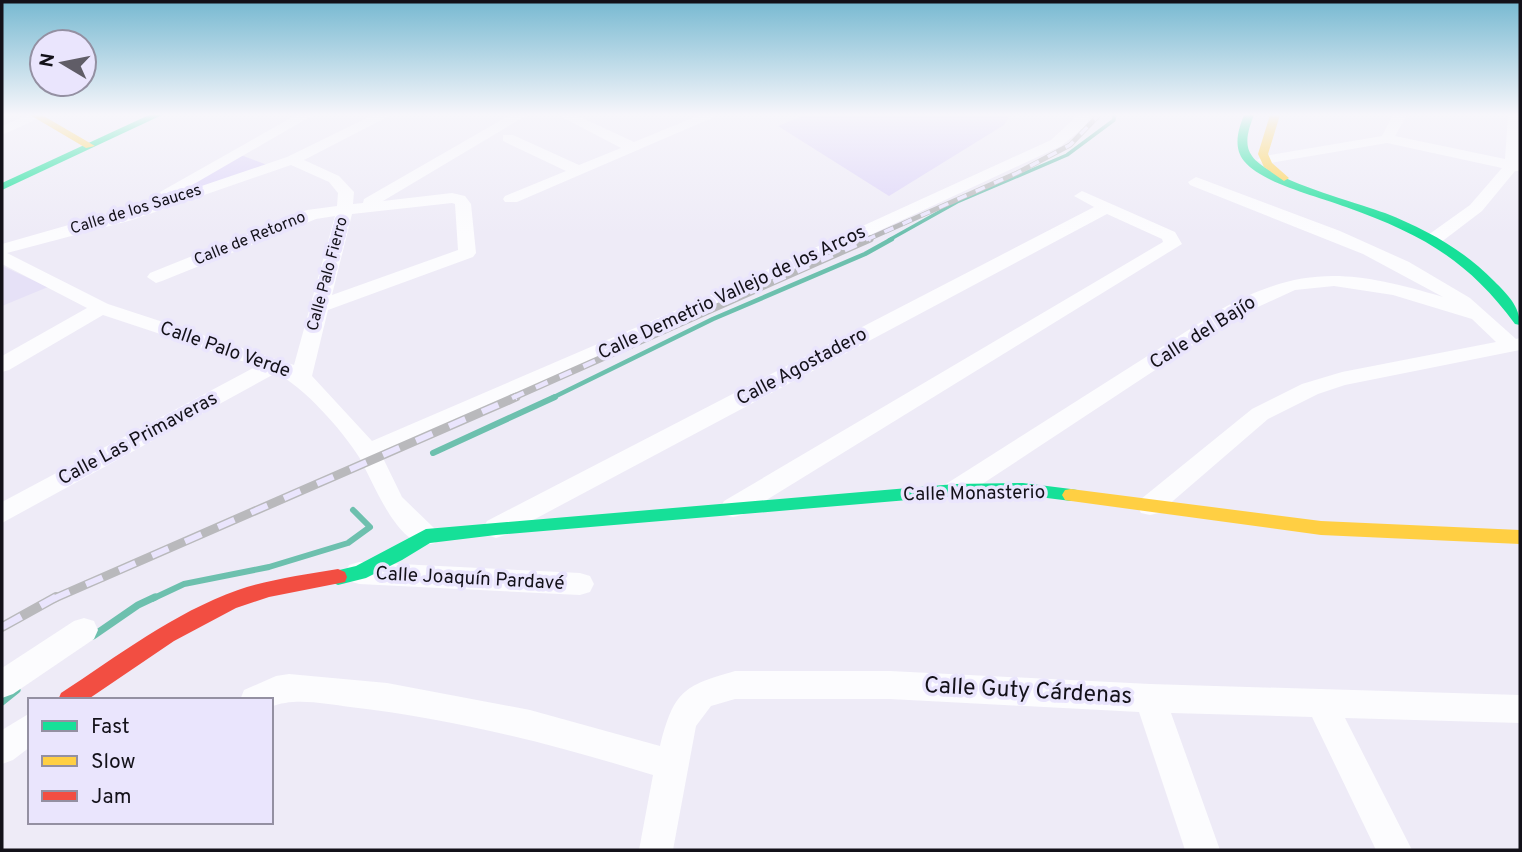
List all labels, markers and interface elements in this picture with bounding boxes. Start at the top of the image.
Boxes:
north arrow [28,28,98,98]
text: N [35,52,61,69]
street label: Calle de los Sauces [68,181,204,239]
street label: Calle de Retorno [191,207,309,270]
street label: Calle Palo Fierro [303,215,353,333]
street label: Calle Demetrio Vallejo de los Arcos [594,220,870,366]
street label: Calle del Bajío [1145,291,1261,375]
street label: Calle Palo Verde [157,316,293,384]
street label: Calle Agostadero [733,322,871,412]
street label: Calle Las Primaveras [54,387,222,491]
street label: Calle Monasterio [903,481,1045,507]
street label: Calle Joaquín Pardavé [375,562,565,596]
street label: Calle Guty Cárdenas [923,672,1133,712]
legend [28,698,273,824]
text: Fast [91,714,130,741]
text: Slow [91,749,136,776]
text: Jam [91,784,132,811]

